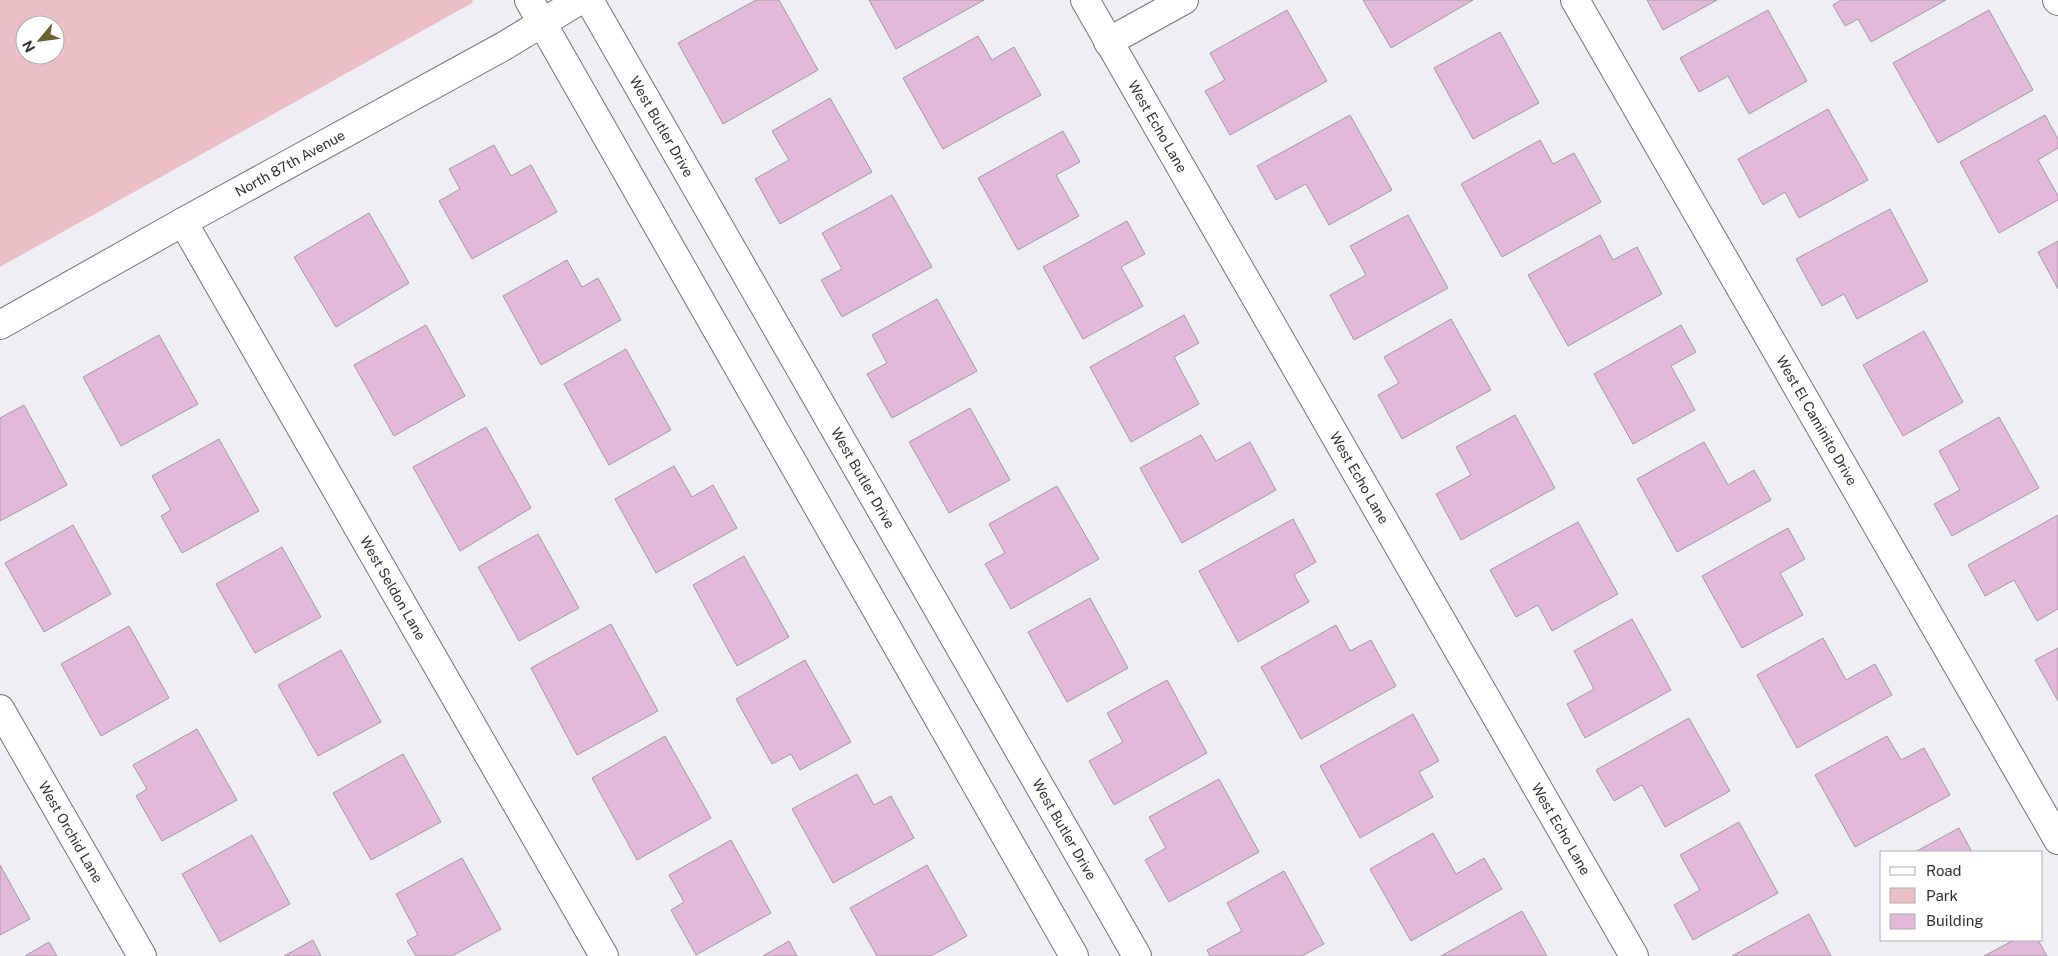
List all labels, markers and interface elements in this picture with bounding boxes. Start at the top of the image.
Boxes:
north arrow [15,15,65,65]
text: N [19,38,38,55]
street label: West Butler Drive [626,73,697,180]
street label: West Echo Lane [1125,78,1190,176]
street label: North 87th Avenue [232,127,348,200]
street label: West El Caminito Drive [1773,353,1860,488]
street label: West Butler Drive [828,425,898,531]
street label: West Echo Lane [1327,429,1392,527]
street label: West Seldon Lane [357,533,429,643]
street label: West Butler Drive [1029,776,1100,883]
street label: West Orchid Lane [35,779,106,886]
street label: West Echo Lane [1528,780,1594,878]
legend [1880,851,2043,941]
text: Road [1926,862,1962,879]
text: Park [1926,887,1958,904]
text: Building [1926,912,1984,929]

